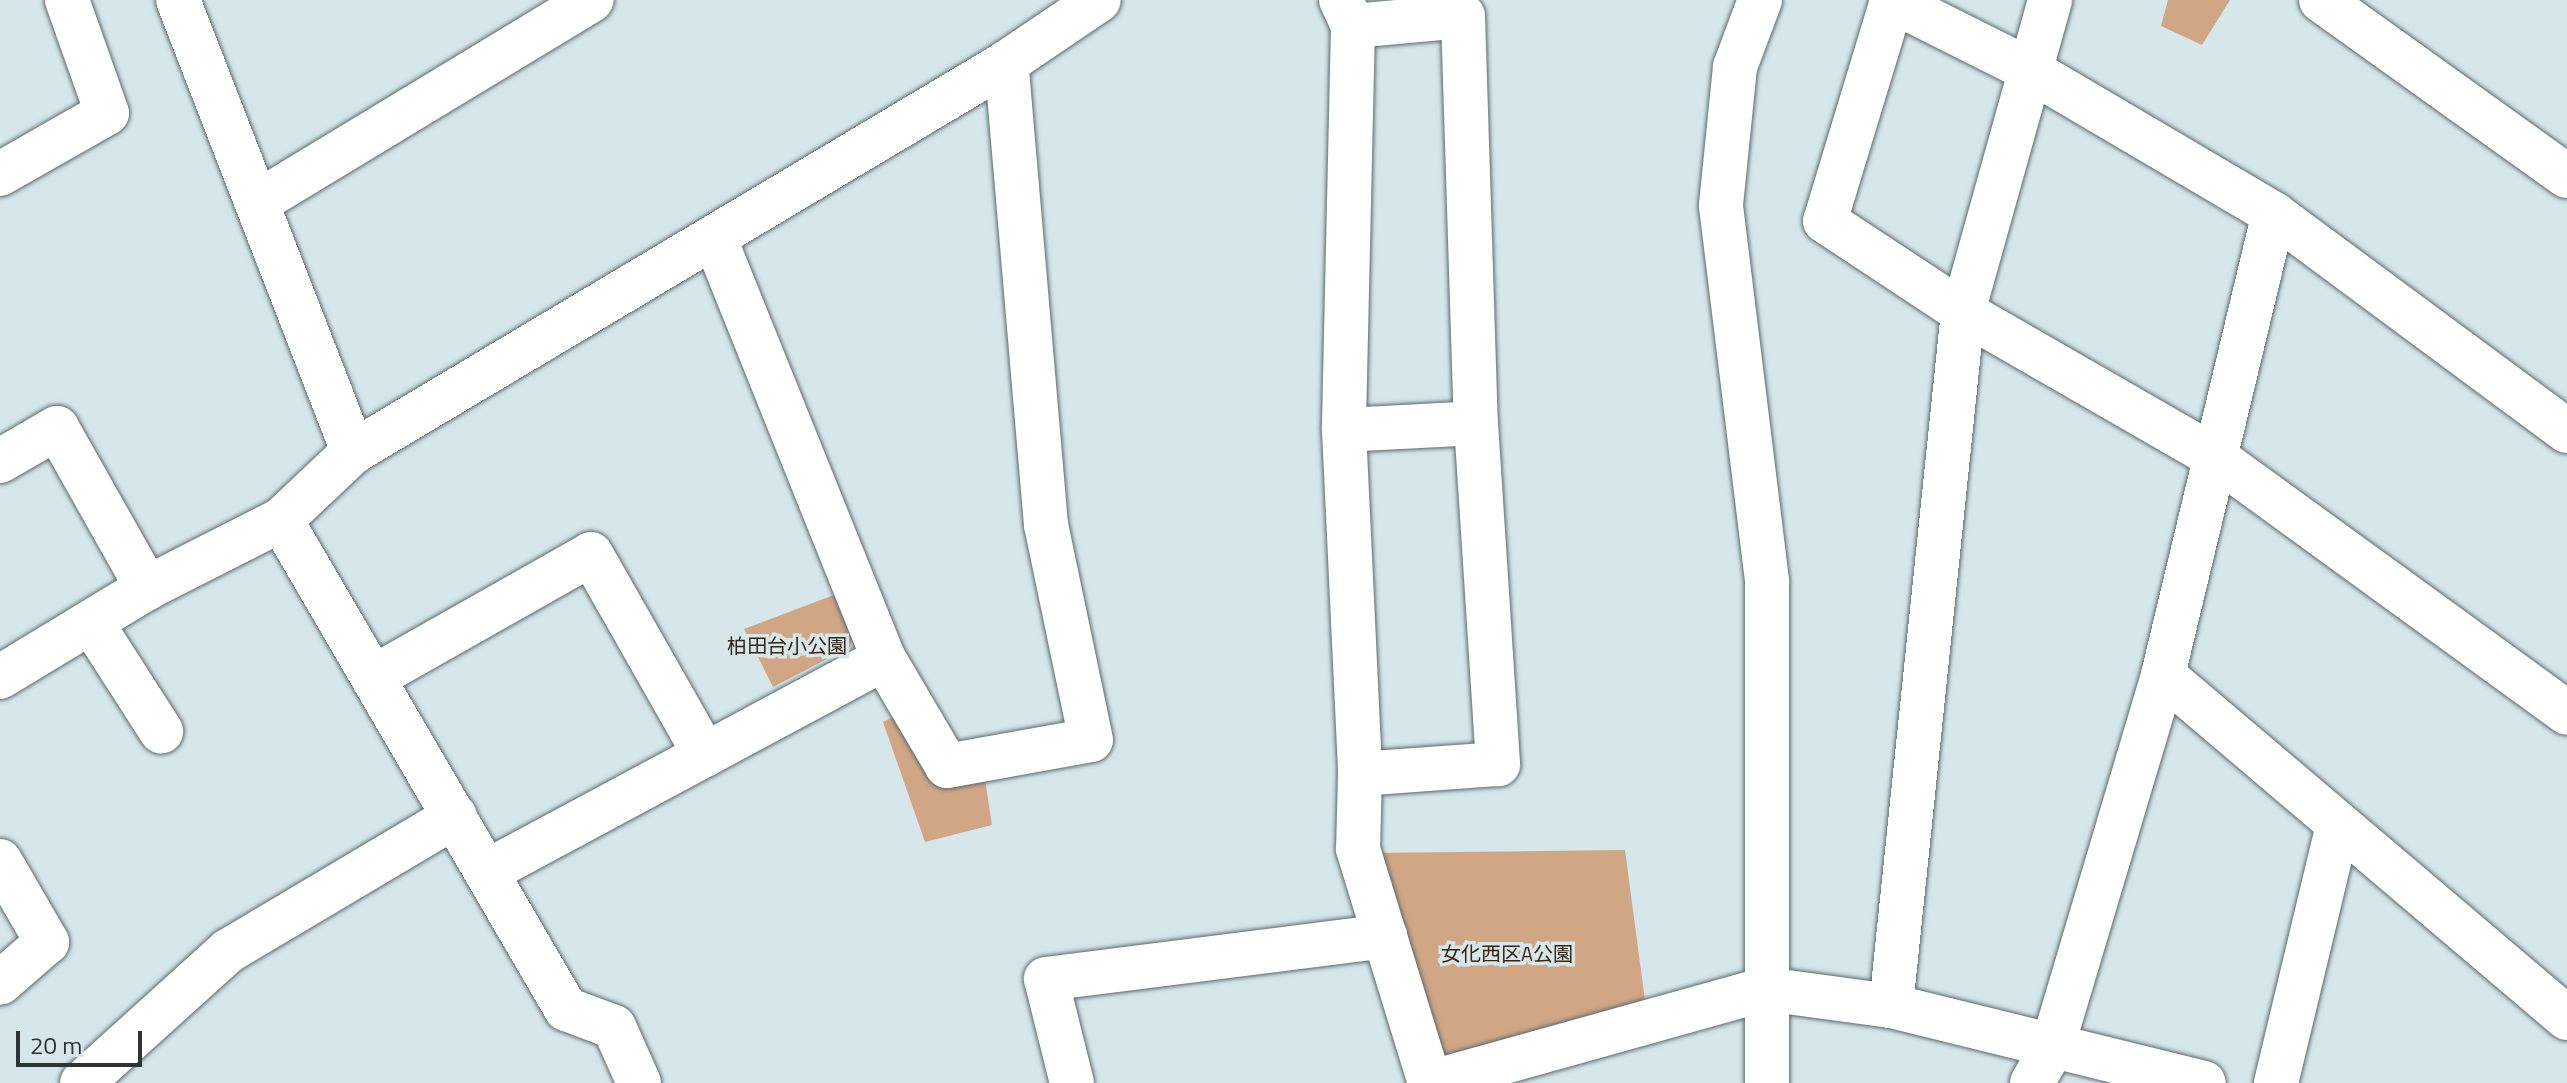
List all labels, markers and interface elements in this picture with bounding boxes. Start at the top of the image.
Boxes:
park label: 柏田台小公園 [727,633,847,657]
park label: 女化西区A公園 [1441,941,1573,965]
scale bar [20,1015,146,1065]
text: 20 m [30,1027,82,1063]

